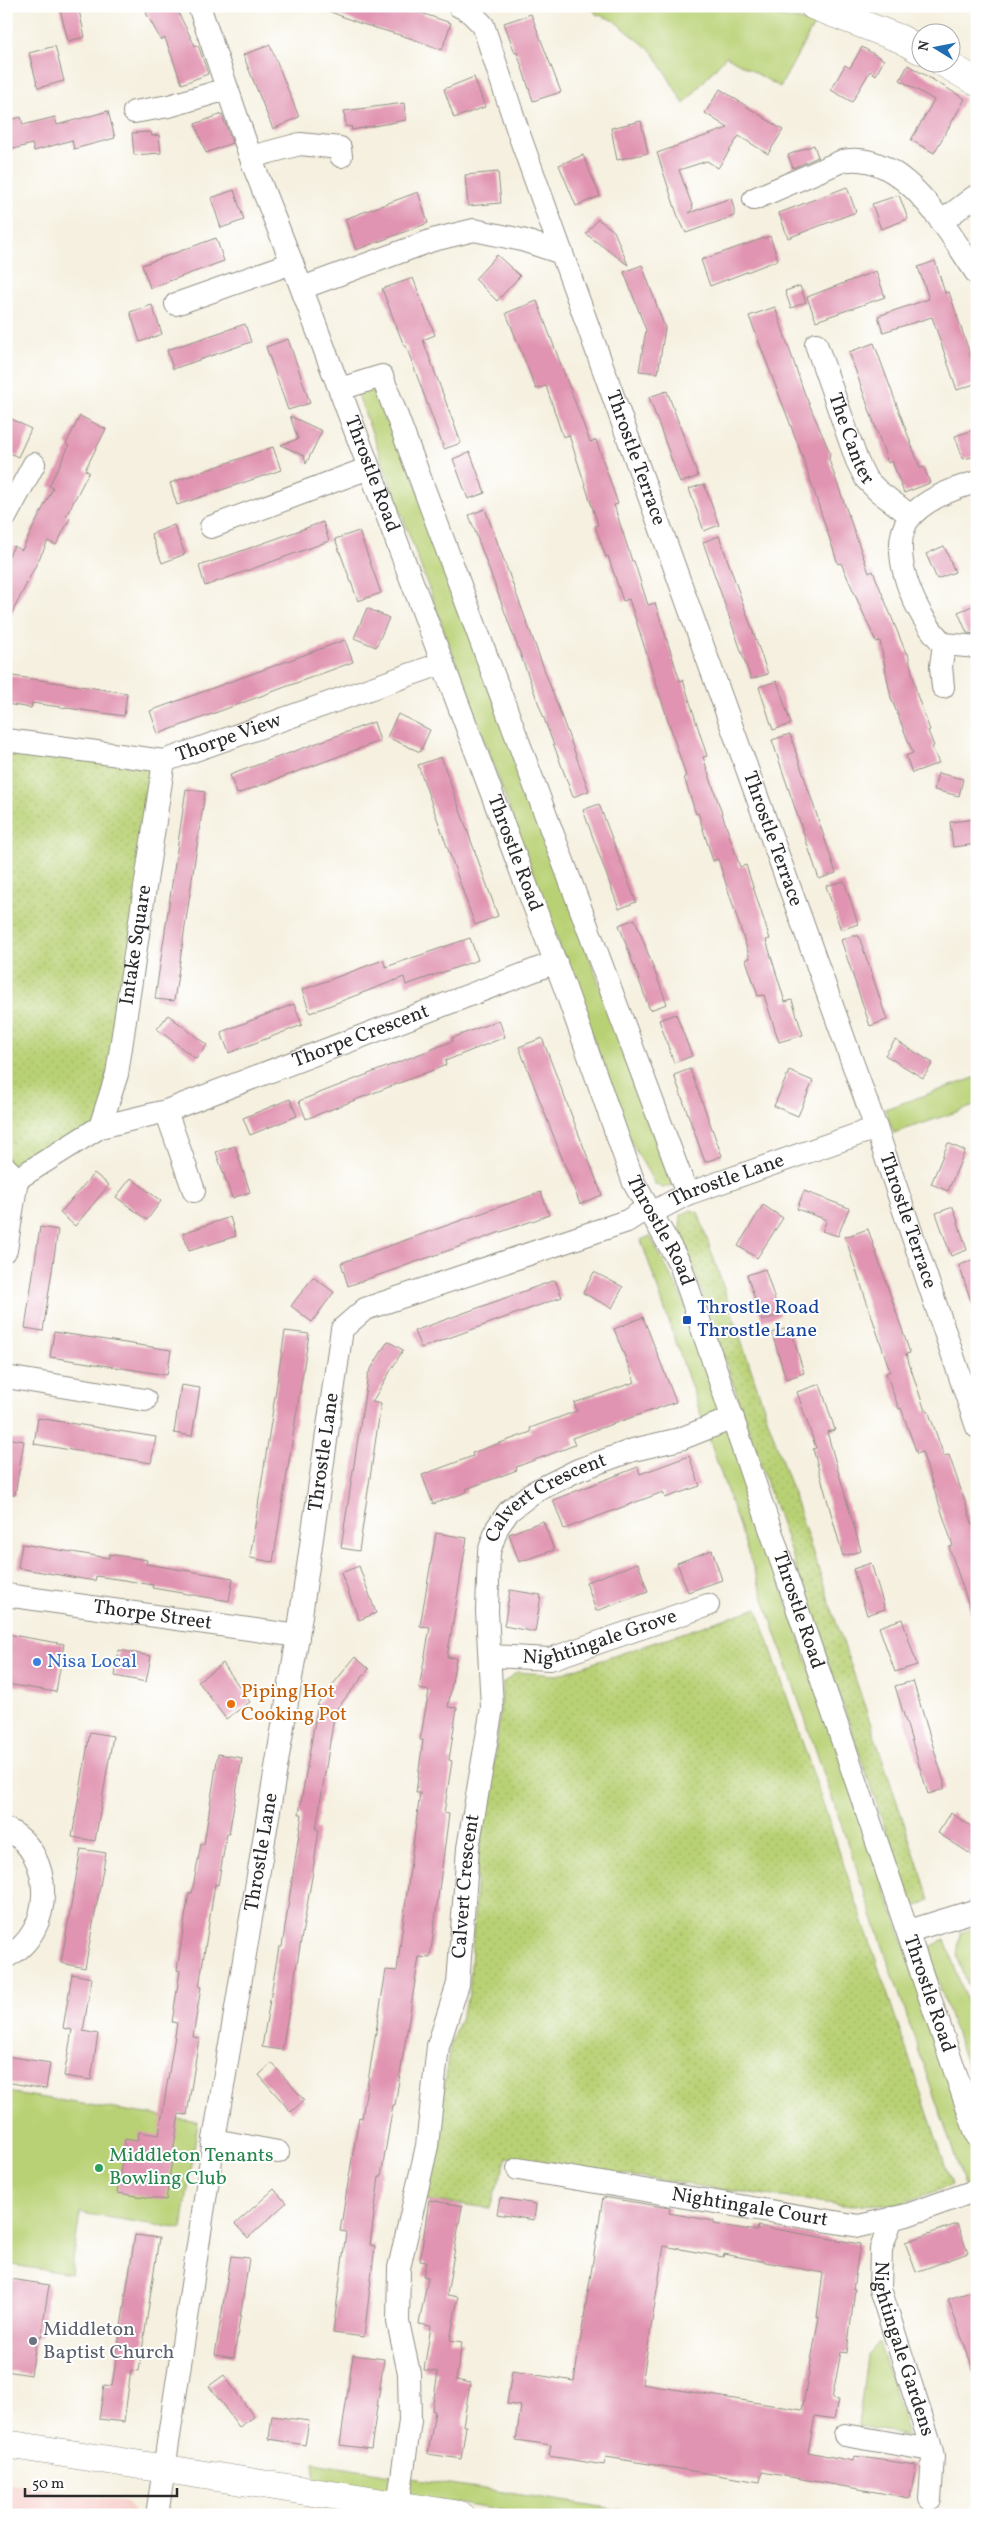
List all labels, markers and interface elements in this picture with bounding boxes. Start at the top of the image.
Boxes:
north arrow [910,22,960,72]
text: N [914,39,935,53]
street label: Throstle Terrace [598,387,672,529]
street label: The Canter [820,389,880,493]
street label: Throstle Road [337,412,406,536]
street label: Thorpe View [172,707,286,770]
street label: Throstle Terrace [735,768,809,911]
street label: Throstle Road [480,791,549,915]
street label: Intake Square [114,883,159,1007]
street label: Thorpe Crescent [289,998,433,1075]
street label: Throstle Lane [665,1147,788,1215]
street label: Throstle Terrace [871,1149,943,1293]
street label: Throstle Road [618,1172,700,1290]
place label: Throstle Road Throstle Lane [697,1294,819,1345]
marker: Throstle Road Throstle Lane [681,1314,693,1326]
street label: Throstle Lane [302,1391,347,1513]
street label: Calvert Crescent [479,1447,610,1546]
street label: Throstle Road [765,1548,831,1673]
street label: Thorpe Street [91,1593,214,1638]
street label: Nightingale Grove [522,1603,681,1673]
place label: Nisa Local [47,1648,137,1676]
marker: Nisa Local [31,1656,43,1668]
place label: Piping Hot Cooking Pot [241,1678,347,1729]
marker: Piping Hot Cooking Pot [225,1698,237,1710]
street label: Throstle Lane [238,1791,286,1914]
street label: Calvert Crescent [446,1812,488,1960]
street label: Throstle Road [896,1931,962,2056]
place label: Middleton Tenants Bowling Club [109,2142,274,2193]
marker: Middleton Tenants Bowling Club [93,2162,105,2174]
street label: Nightingale Court [669,2181,830,2235]
street label: Nightingale Gardens [866,2261,941,2440]
place label: Middleton Baptist Church [43,2316,175,2367]
marker: Middleton Baptist Church [27,2335,39,2347]
scale bar [25,2466,178,2498]
text: 50 m [32,2474,64,2495]

